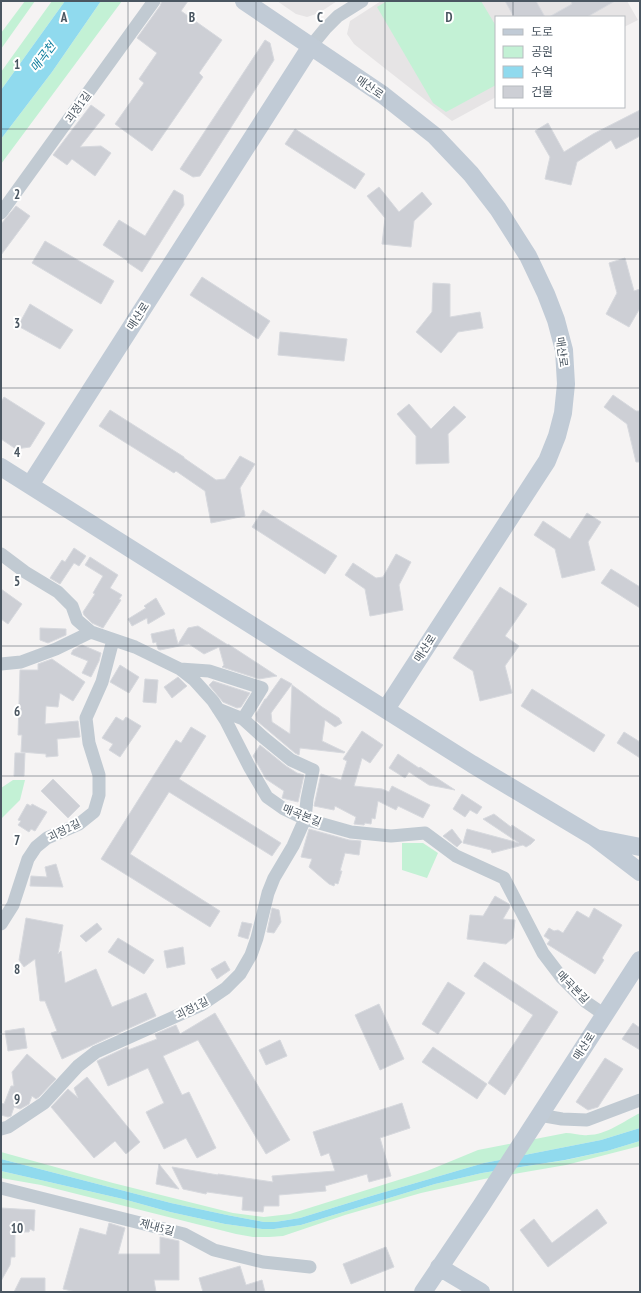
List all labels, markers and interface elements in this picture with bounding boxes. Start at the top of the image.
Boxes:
text: A [60,9,68,26]
text: B [189,9,195,26]
text: C [317,9,323,26]
text: D [446,9,453,26]
legend [495,16,625,108]
text: 도로 [531,24,553,39]
water label: 매곡천 [27,37,60,74]
text: 공원 [531,44,553,59]
text: 1 [14,56,20,73]
text: 수역 [531,64,553,79]
street label: 매산로 [354,73,386,101]
text: 건물 [531,84,553,99]
street label: 괴정1길 [62,89,94,125]
text: 2 [14,186,20,203]
street label: 매산로 [124,299,152,333]
text: 3 [14,315,20,332]
street label: 매산로 [553,336,571,368]
text: 4 [14,444,21,461]
text: 5 [14,573,20,590]
street label: 매산로 [411,631,439,665]
text: 6 [14,703,20,720]
street label: 매곡본길 [281,801,323,829]
street label: 괴정2길 [45,816,83,844]
text: 7 [14,832,20,849]
text: 8 [14,961,20,978]
street label: 매곡본길 [554,968,592,1006]
street label: 괴정1길 [173,994,211,1022]
street label: 매산로 [570,1029,598,1063]
text: 9 [14,1091,20,1108]
street label: 제내5길 [138,1216,176,1238]
text: 10 [11,1220,23,1237]

